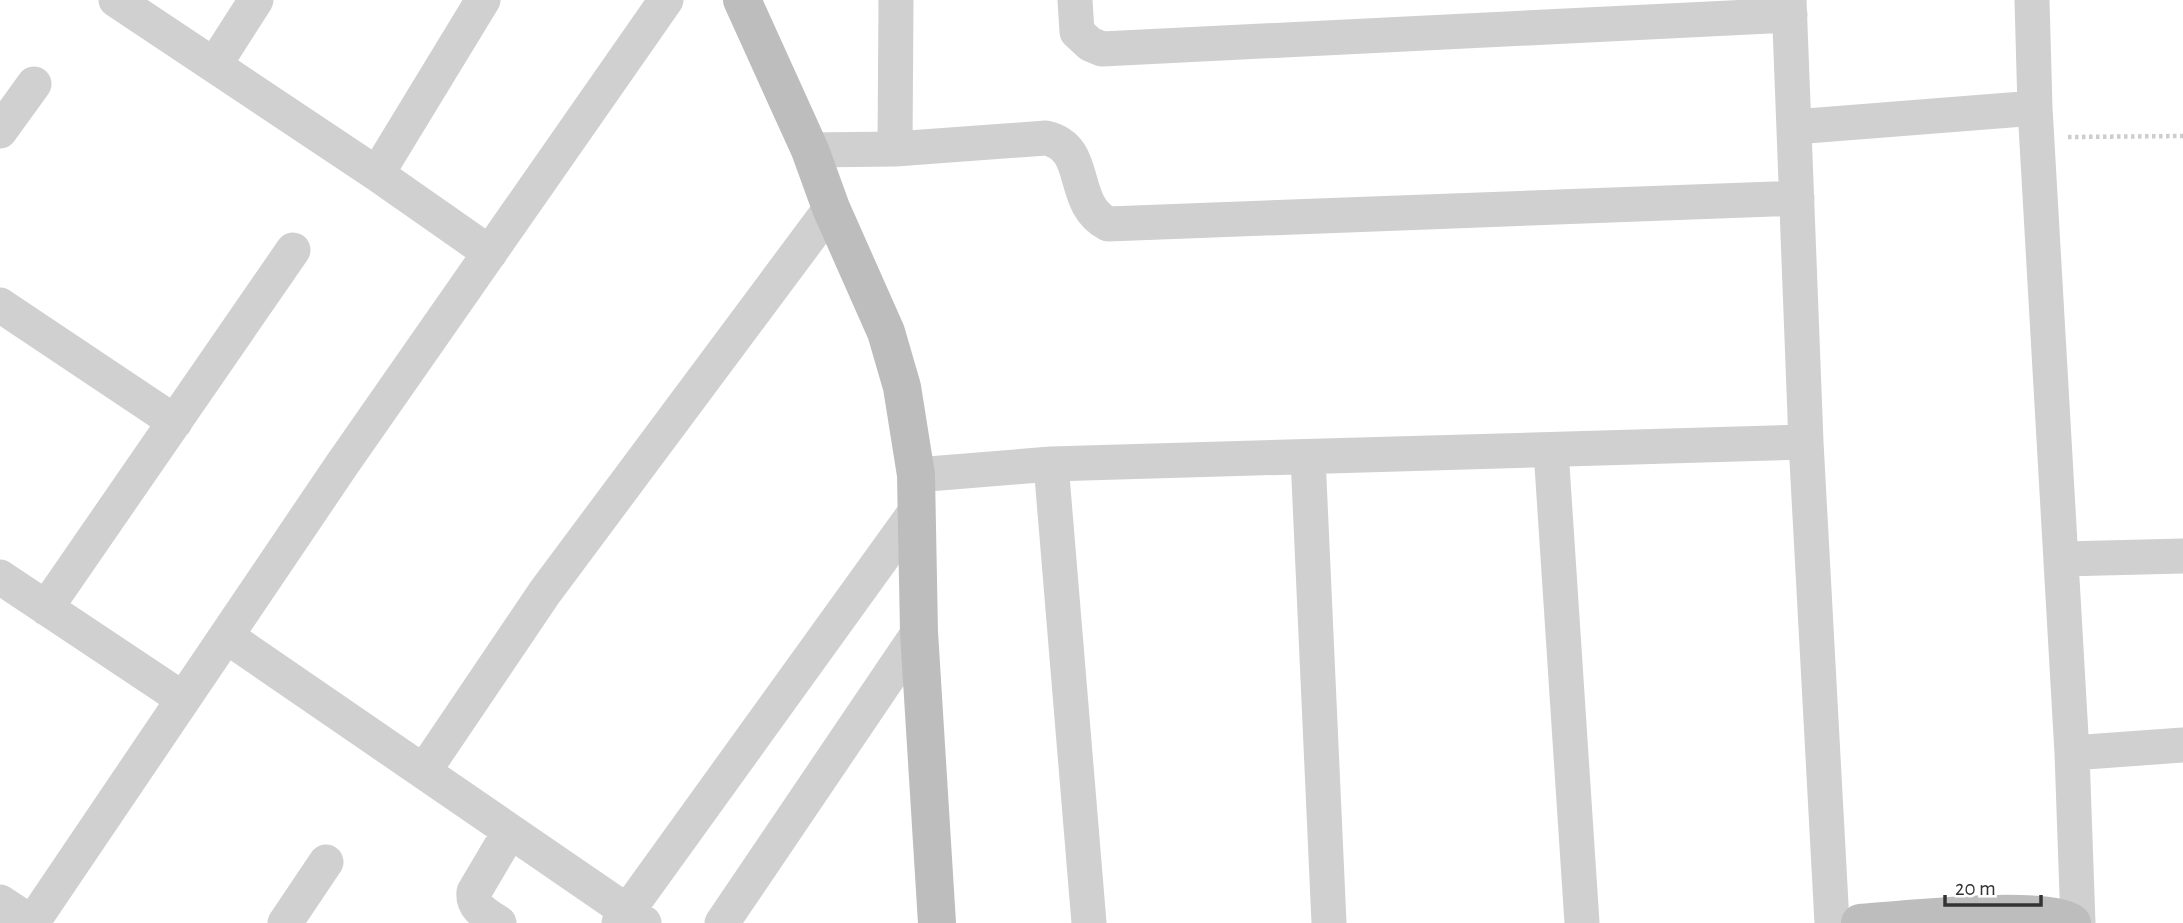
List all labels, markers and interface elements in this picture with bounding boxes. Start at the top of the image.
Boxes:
scale bar [1945,864,2041,908]
text: 20 m [1955,878,1996,899]

